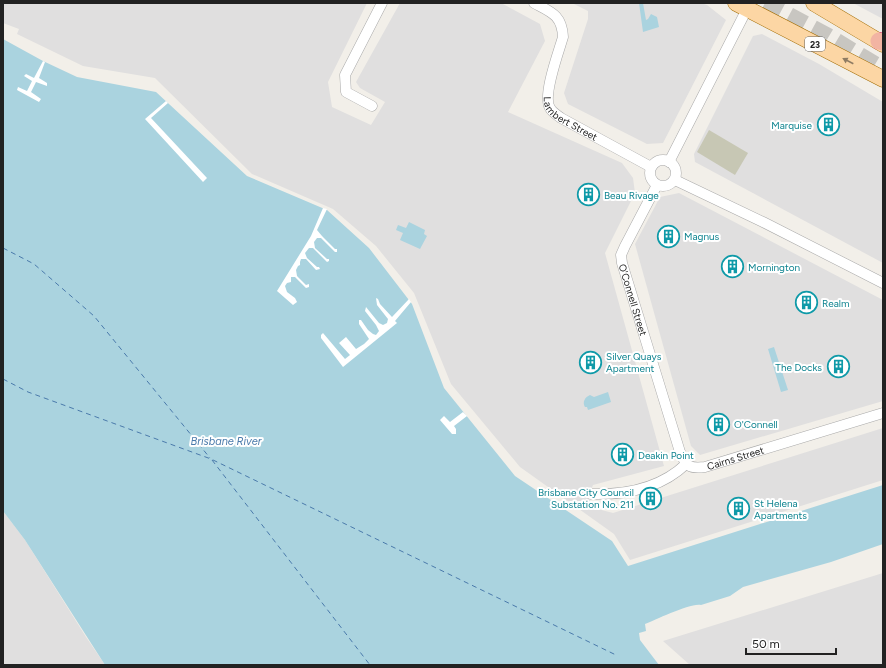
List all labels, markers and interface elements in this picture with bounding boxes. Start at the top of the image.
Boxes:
road number: 23 [805,37,825,51]
one-way arrow [842,58,854,64]
street label: Lambert Street [541,96,600,143]
building icon: Marquise [815,112,841,138]
place label: Marquise [771,119,813,132]
building icon: Beau Rivage [576,182,602,208]
place label: Beau Rivage [604,189,659,202]
building icon: Magnus [655,223,681,249]
place label: Magnus [684,230,720,243]
building icon: Mornington [719,254,745,280]
place label: Mornington [748,261,801,274]
street label: O'Connell Street [616,262,650,337]
building icon: Realm [793,290,819,316]
place label: Realm [822,297,850,310]
building icon: Silver Quays Apartment [577,349,603,375]
place label: Silver Quays Apartment [606,350,662,375]
building icon: The Docks [825,354,851,380]
place label: The Docks [775,361,822,374]
building icon: O'Connell [706,411,732,437]
place label: O'Connell [734,418,778,431]
water label: Brisbane River [191,435,263,448]
building icon: Deakin Point [609,442,635,468]
street label: Cairns Street [705,443,766,473]
place label: Deakin Point [638,449,694,462]
building icon: Brisbane City Council Substation No. 211 [637,485,663,511]
place label: Brisbane City Council Substation No. 211 [538,486,634,511]
building icon: St Helena Apartments [725,496,751,522]
place label: St Helena Apartments [754,497,807,522]
scale bar [746,630,836,656]
text: 50 m [752,637,780,651]

